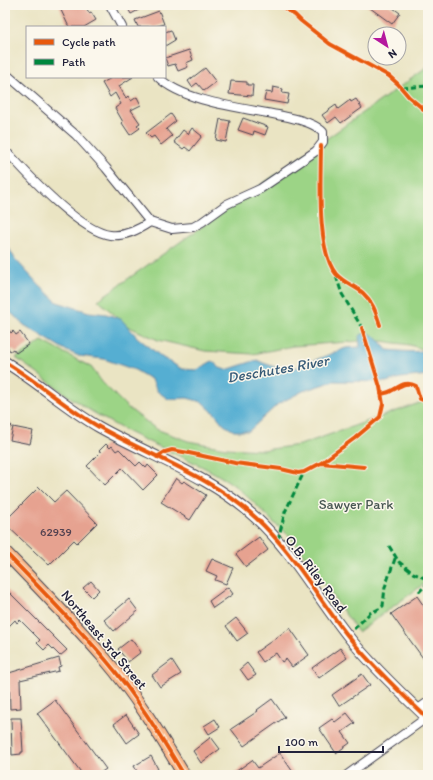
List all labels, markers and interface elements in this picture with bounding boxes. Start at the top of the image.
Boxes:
legend [26,26,166,78]
north arrow [367,26,407,66]
text: Cycle path [62,35,116,49]
text: N [386,46,399,61]
text: Path [62,55,85,69]
water label: Deschutes River [226,351,332,387]
park label: Sawyer Park [319,496,393,513]
house number: 62939 [40,525,72,539]
street label: O.B. Riley Road [281,532,351,616]
street label: Northeast 3rd Street [57,587,151,693]
scale bar [279,728,383,754]
text: 100 m [285,735,318,749]

